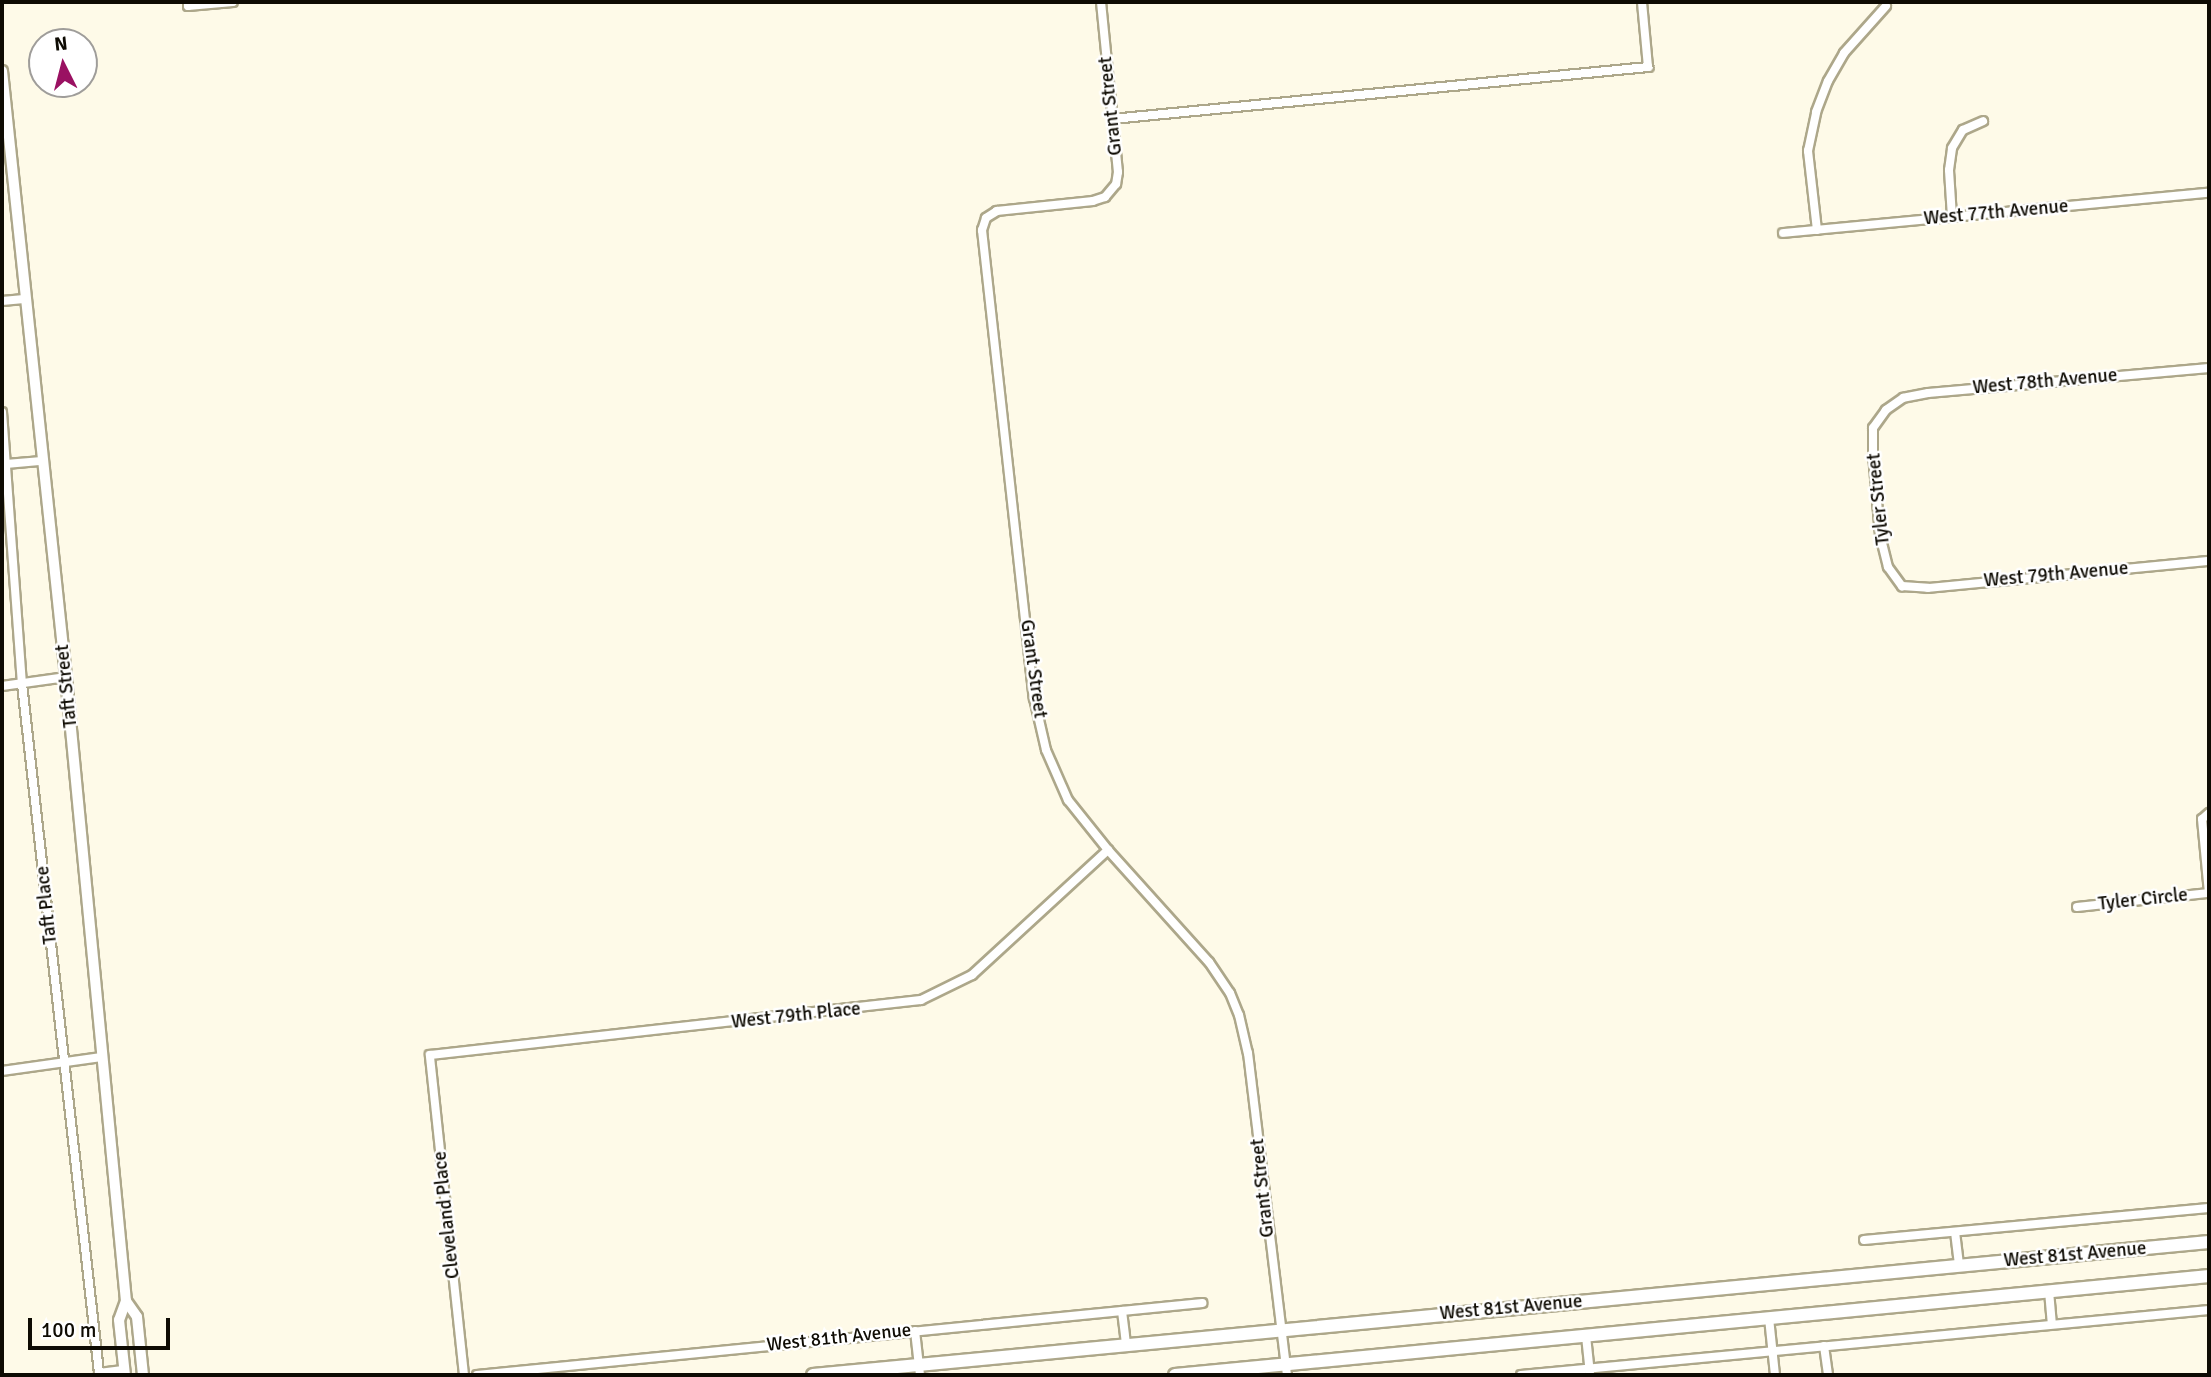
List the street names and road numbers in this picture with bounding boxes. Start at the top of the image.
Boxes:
street label: Grant Street [1094,55,1128,157]
street label: West 77th Avenue [1923,195,2069,231]
street label: West 78th Avenue [1972,364,2118,400]
street label: Tyler Street [1863,452,1895,546]
street label: West 79th Avenue [1983,557,2129,593]
street label: Grant Street [1015,618,1051,720]
street label: Taft Street [51,643,83,729]
street label: Taft Place [32,865,62,945]
street label: Tyler Circle [2097,884,2189,916]
street label: West 79th Place [730,998,862,1034]
street label: Grant Street [1246,1137,1280,1239]
street label: Cleveland Place [429,1150,465,1280]
street label: West 81st Avenue [2003,1237,2147,1273]
street label: West 81st Avenue [1439,1290,1583,1326]
street label: West 81th Avenue [766,1319,912,1357]

